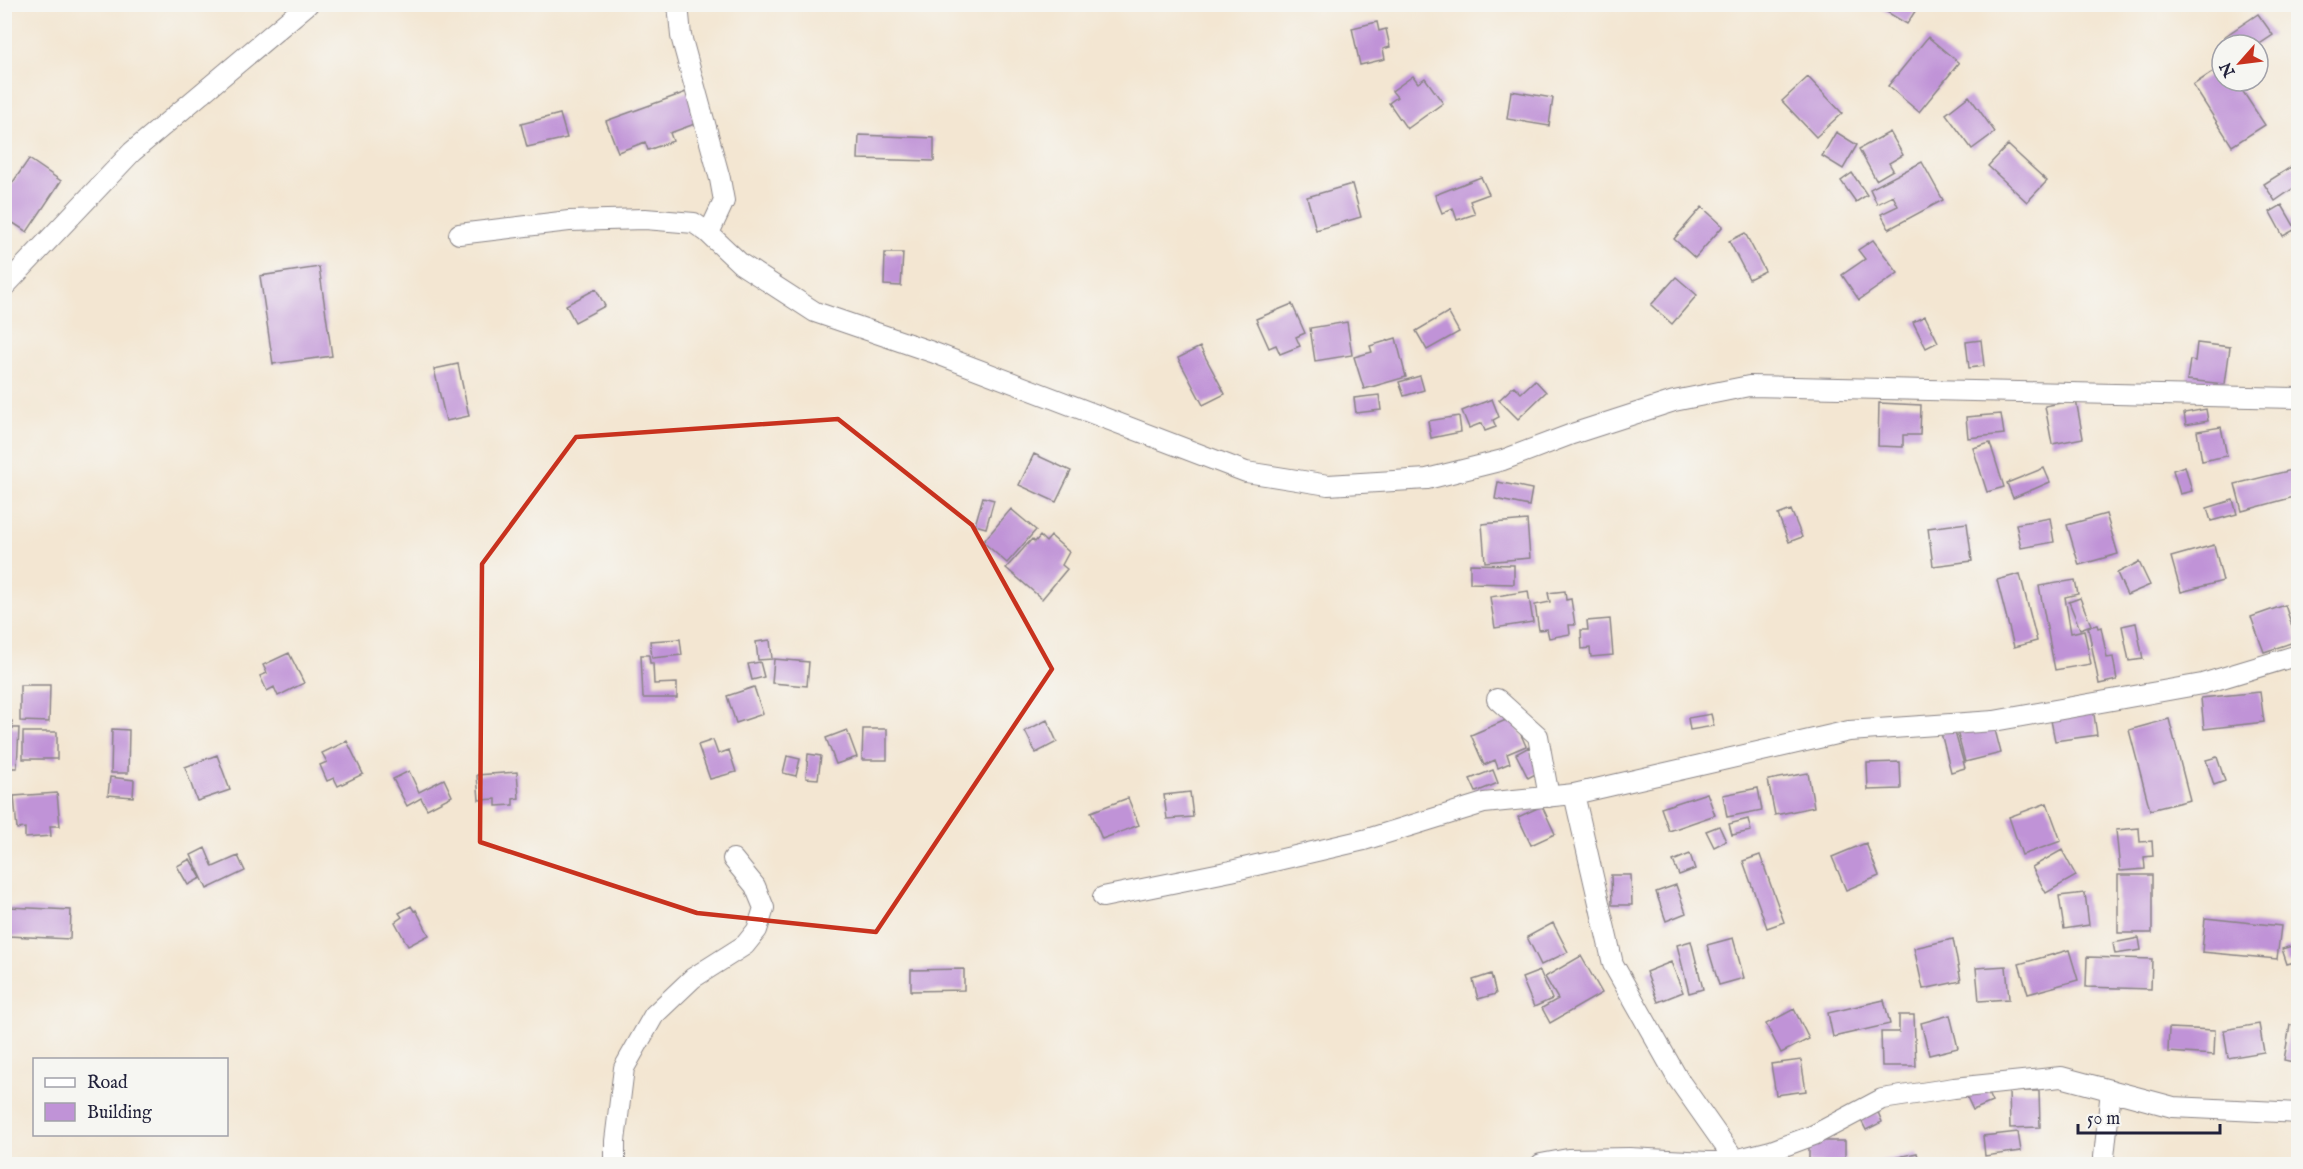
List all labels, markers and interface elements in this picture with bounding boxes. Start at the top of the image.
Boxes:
north arrow [2210,33,2270,93]
text: N [2216,58,2241,81]
legend [33,1058,228,1136]
text: Road [87,1072,128,1095]
scale bar [2078,1097,2220,1135]
text: Building [87,1102,152,1125]
text: 50 m [2087,1108,2120,1131]

